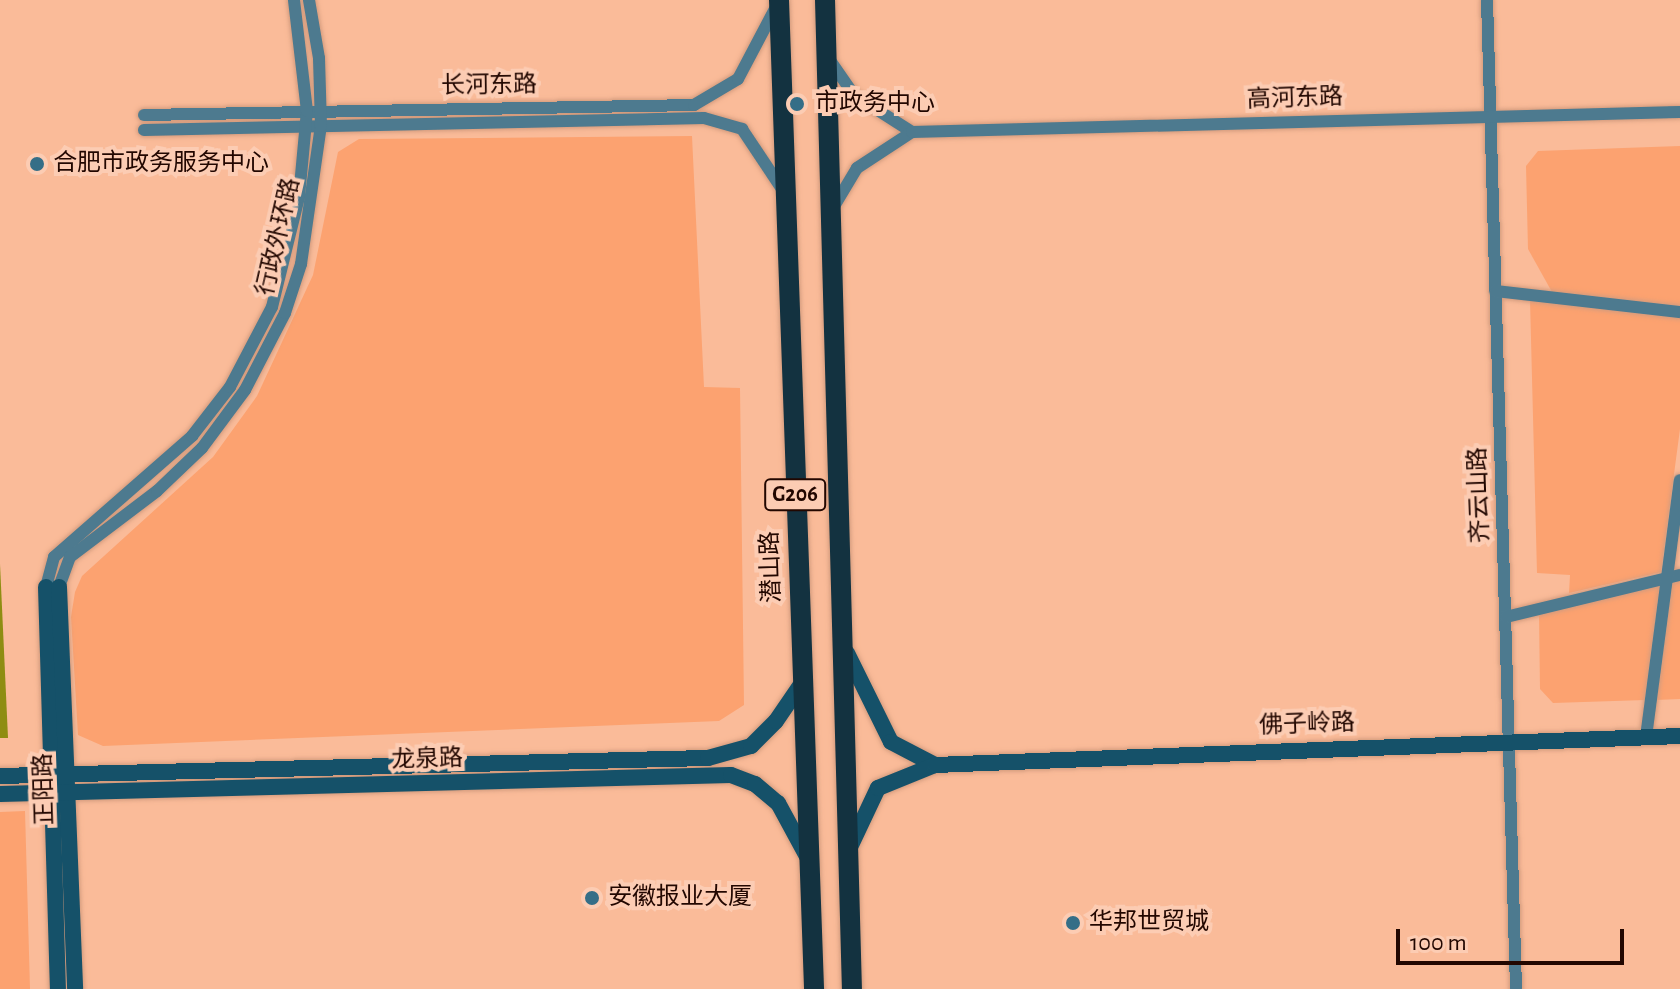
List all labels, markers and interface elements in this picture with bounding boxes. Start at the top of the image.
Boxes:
street label: 长河东路 [441,71,537,101]
street label: 高河东路 [1247,83,1343,115]
place label: 市政务中心 [815,90,935,118]
marker: 市政务中心 [786,93,808,115]
place label: 合肥市政务服务中心 [53,150,269,178]
marker: 合肥市政务服务中心 [28,155,46,173]
street label: 行政外环路 [251,175,307,299]
street label: 齐云山路 [1464,447,1496,543]
road number: G206 [763,477,827,513]
street label: 潜山路 [756,531,788,603]
street label: 佛子岭路 [1259,709,1355,741]
street label: 龙泉路 [391,744,463,776]
street label: 正阳路 [29,753,61,825]
place label: 安徽报业大厦 [608,884,752,912]
marker: 安徽报业大厦 [583,889,601,907]
place label: 华邦世贸城 [1089,909,1209,937]
scale bar [1400,913,1628,963]
marker: 华邦世贸城 [1064,914,1082,932]
text: 100 m [1410,931,1467,955]

